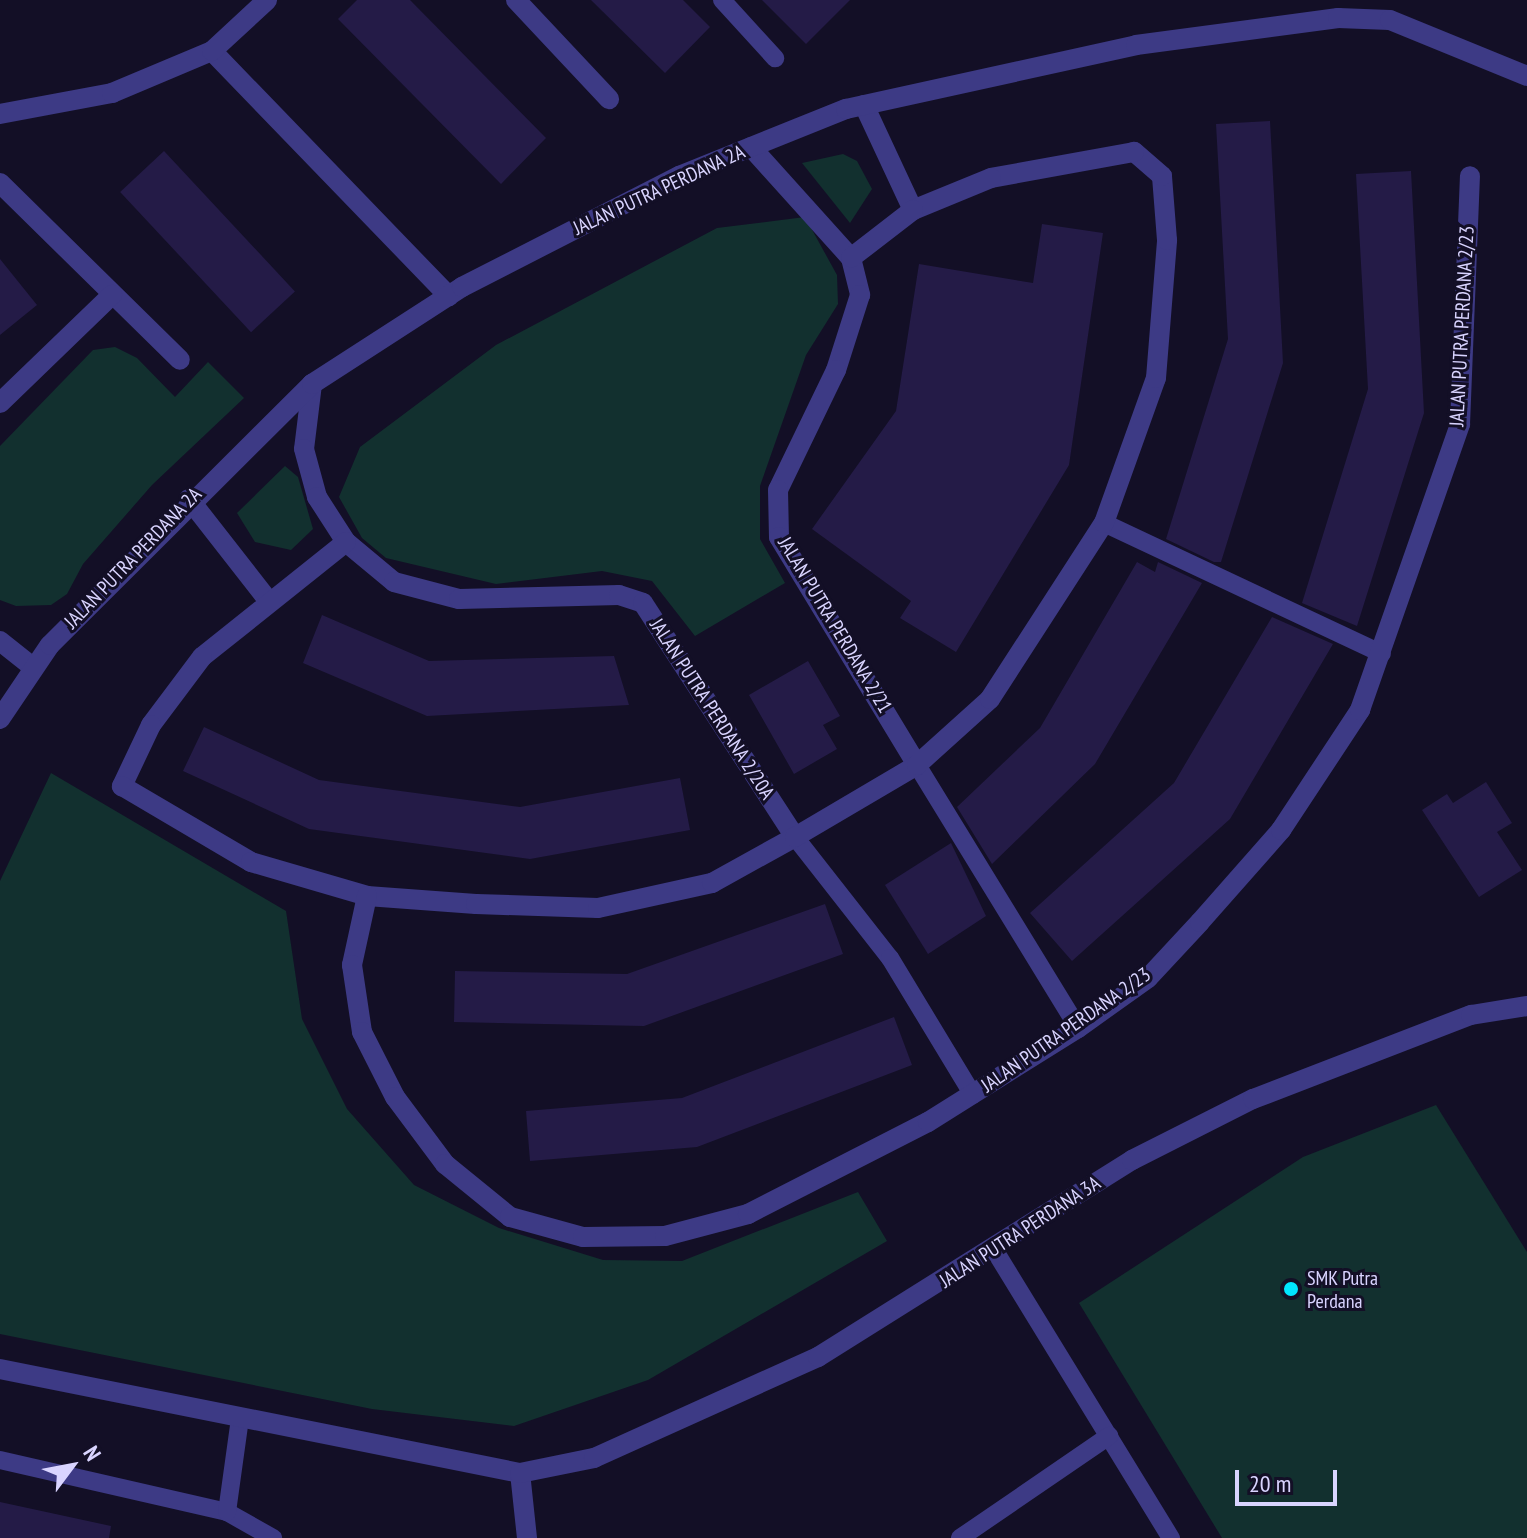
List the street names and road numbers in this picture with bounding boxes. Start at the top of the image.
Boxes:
street label: JALAN PUTRA PERDANA 2A [569,139,749,241]
street label: JALAN PUTRA PERDANA 2/23 [1445,224,1479,428]
street label: JALAN PUTRA PERDANA 2A [59,482,207,634]
street label: JALAN PUTRA PERDANA 2/21 [773,532,897,718]
street label: JALAN PUTRA PERDANA 2/20A [644,614,780,804]
street label: JALAN PUTRA PERDANA 2/23 [976,962,1156,1098]
street label: JALAN PUTRA PERDANA 3A [935,1171,1105,1293]

